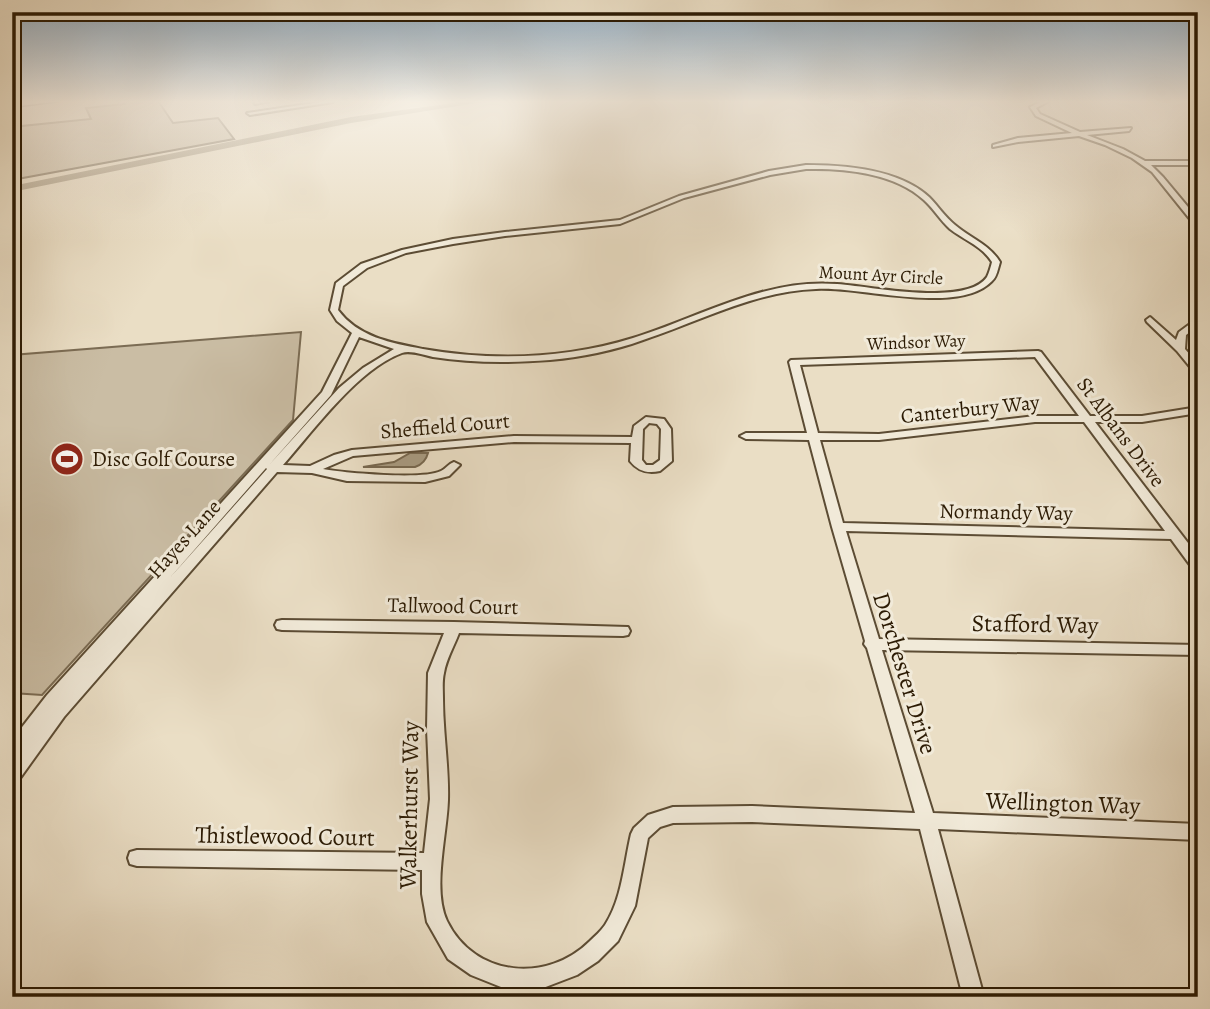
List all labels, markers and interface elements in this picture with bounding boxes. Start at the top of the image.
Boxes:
street label: Mount Ayr Circle [818,260,944,290]
street label: Windsor Way [865,328,967,356]
street label: St Albans Drive [1070,371,1172,493]
street label: Canterbury Way [899,388,1041,430]
street label: Sheffield Court [379,406,511,446]
sports icon: Disc Golf Course [48,440,86,478]
place label: Disc Golf Course [92,445,235,473]
street label: Hayes Lane [141,494,227,584]
street label: Normandy Way [939,497,1074,527]
street label: Dorchester Drive [865,588,945,758]
street label: Tallwood Court [387,591,519,621]
street label: Stafford Way [971,607,1099,641]
street label: Walkerhurst Way [392,720,426,890]
street label: Wellington Way [984,784,1141,822]
street label: Thistlewood Court [195,818,375,854]

